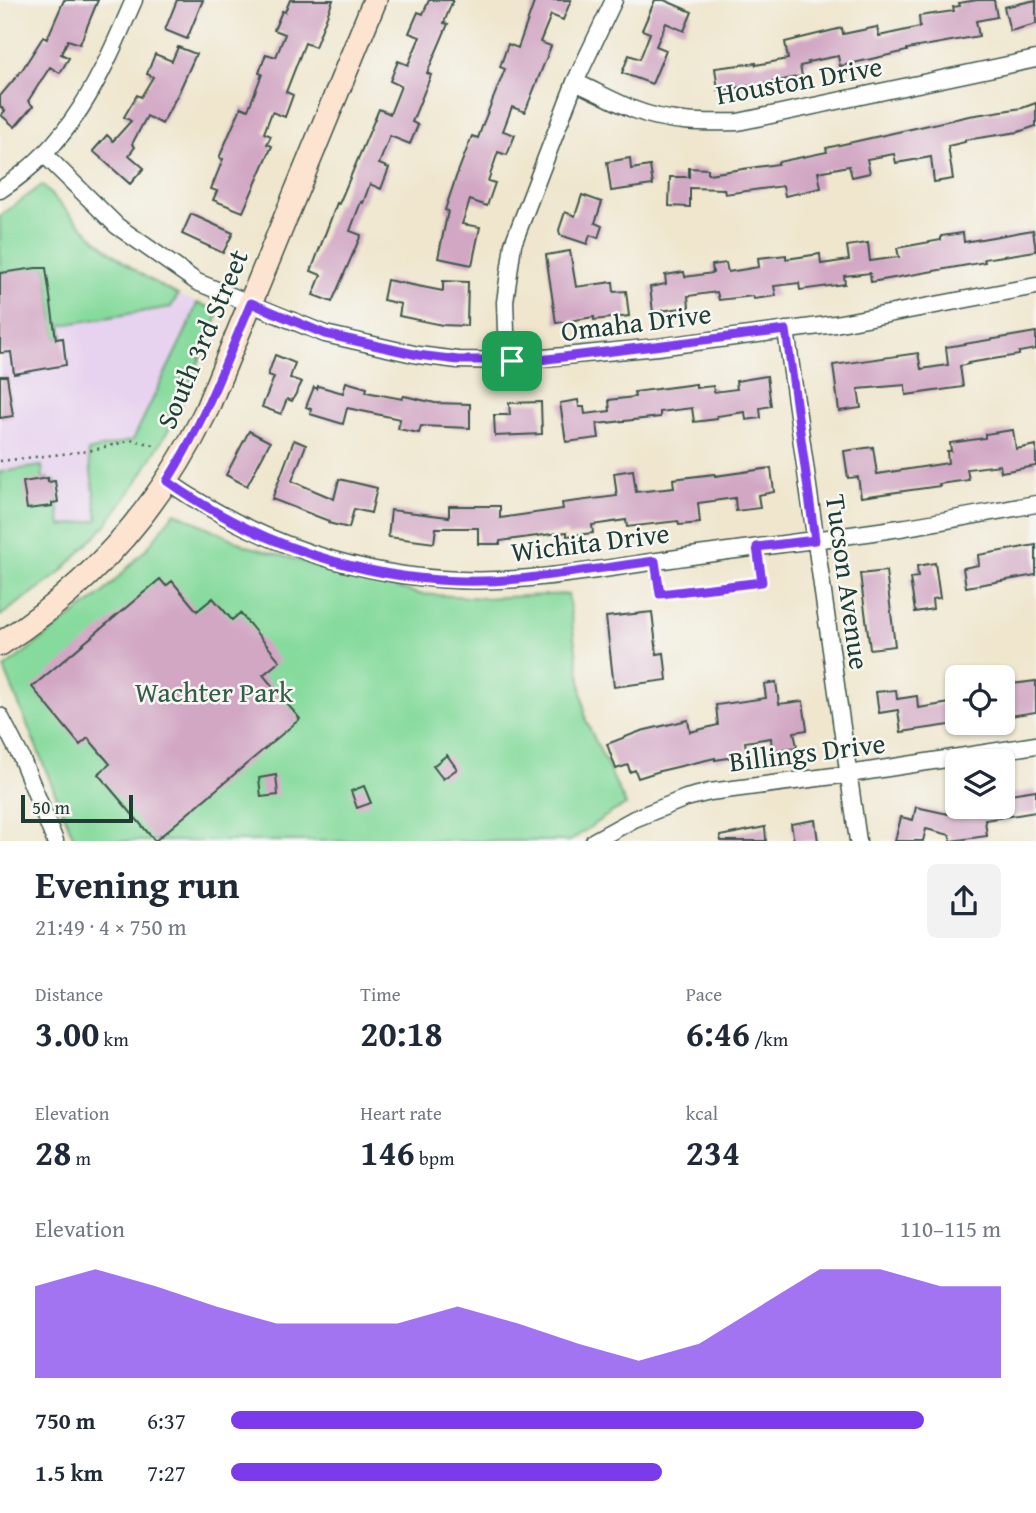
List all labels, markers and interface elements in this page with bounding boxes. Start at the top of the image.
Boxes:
street label: Houston Drive [713,45,885,114]
street label: South 3rd Street [145,243,258,435]
street label: Omaha Drive [558,292,713,351]
pin [482,331,542,391]
icon: arrive [493,342,531,380]
street label: Tucson Avenue [816,492,881,672]
street label: Wichita Drive [508,511,672,572]
map controls [945,665,1015,819]
button: locate [945,665,1015,735]
park label: Wachter Park [135,671,294,712]
street label: Billings Drive [726,722,887,781]
button: layers [945,749,1015,819]
scale bar [21,792,133,824]
text: 50 m [32,793,70,821]
text: Evening run [35,856,239,912]
button: share [927,864,1001,938]
text: 21:49 · 4 × 750 m [35,910,187,943]
text: Distance [35,980,103,1008]
text: Time [360,980,401,1008]
text: Pace [686,980,722,1008]
text: 3.00 [35,1008,99,1059]
text: 20:18 [360,1008,443,1059]
text: 6:46 [686,1008,750,1059]
text: km [99,1025,129,1053]
text: /km [750,1025,788,1053]
text: Elevation [35,1099,109,1127]
text: Heart rate [360,1099,442,1127]
text: kcal [686,1099,718,1127]
text: 28 [35,1127,71,1178]
text: 146 [360,1127,415,1178]
text: 234 [686,1127,740,1178]
text: m [71,1144,91,1172]
text: bpm [415,1144,455,1172]
text: Elevation [35,1212,125,1245]
text: 110–115 m [900,1212,1001,1245]
text: 750 m [35,1404,96,1437]
text: 6:37 [147,1404,186,1437]
text: 1.5 km [35,1456,103,1489]
text: 7:27 [147,1456,186,1489]

